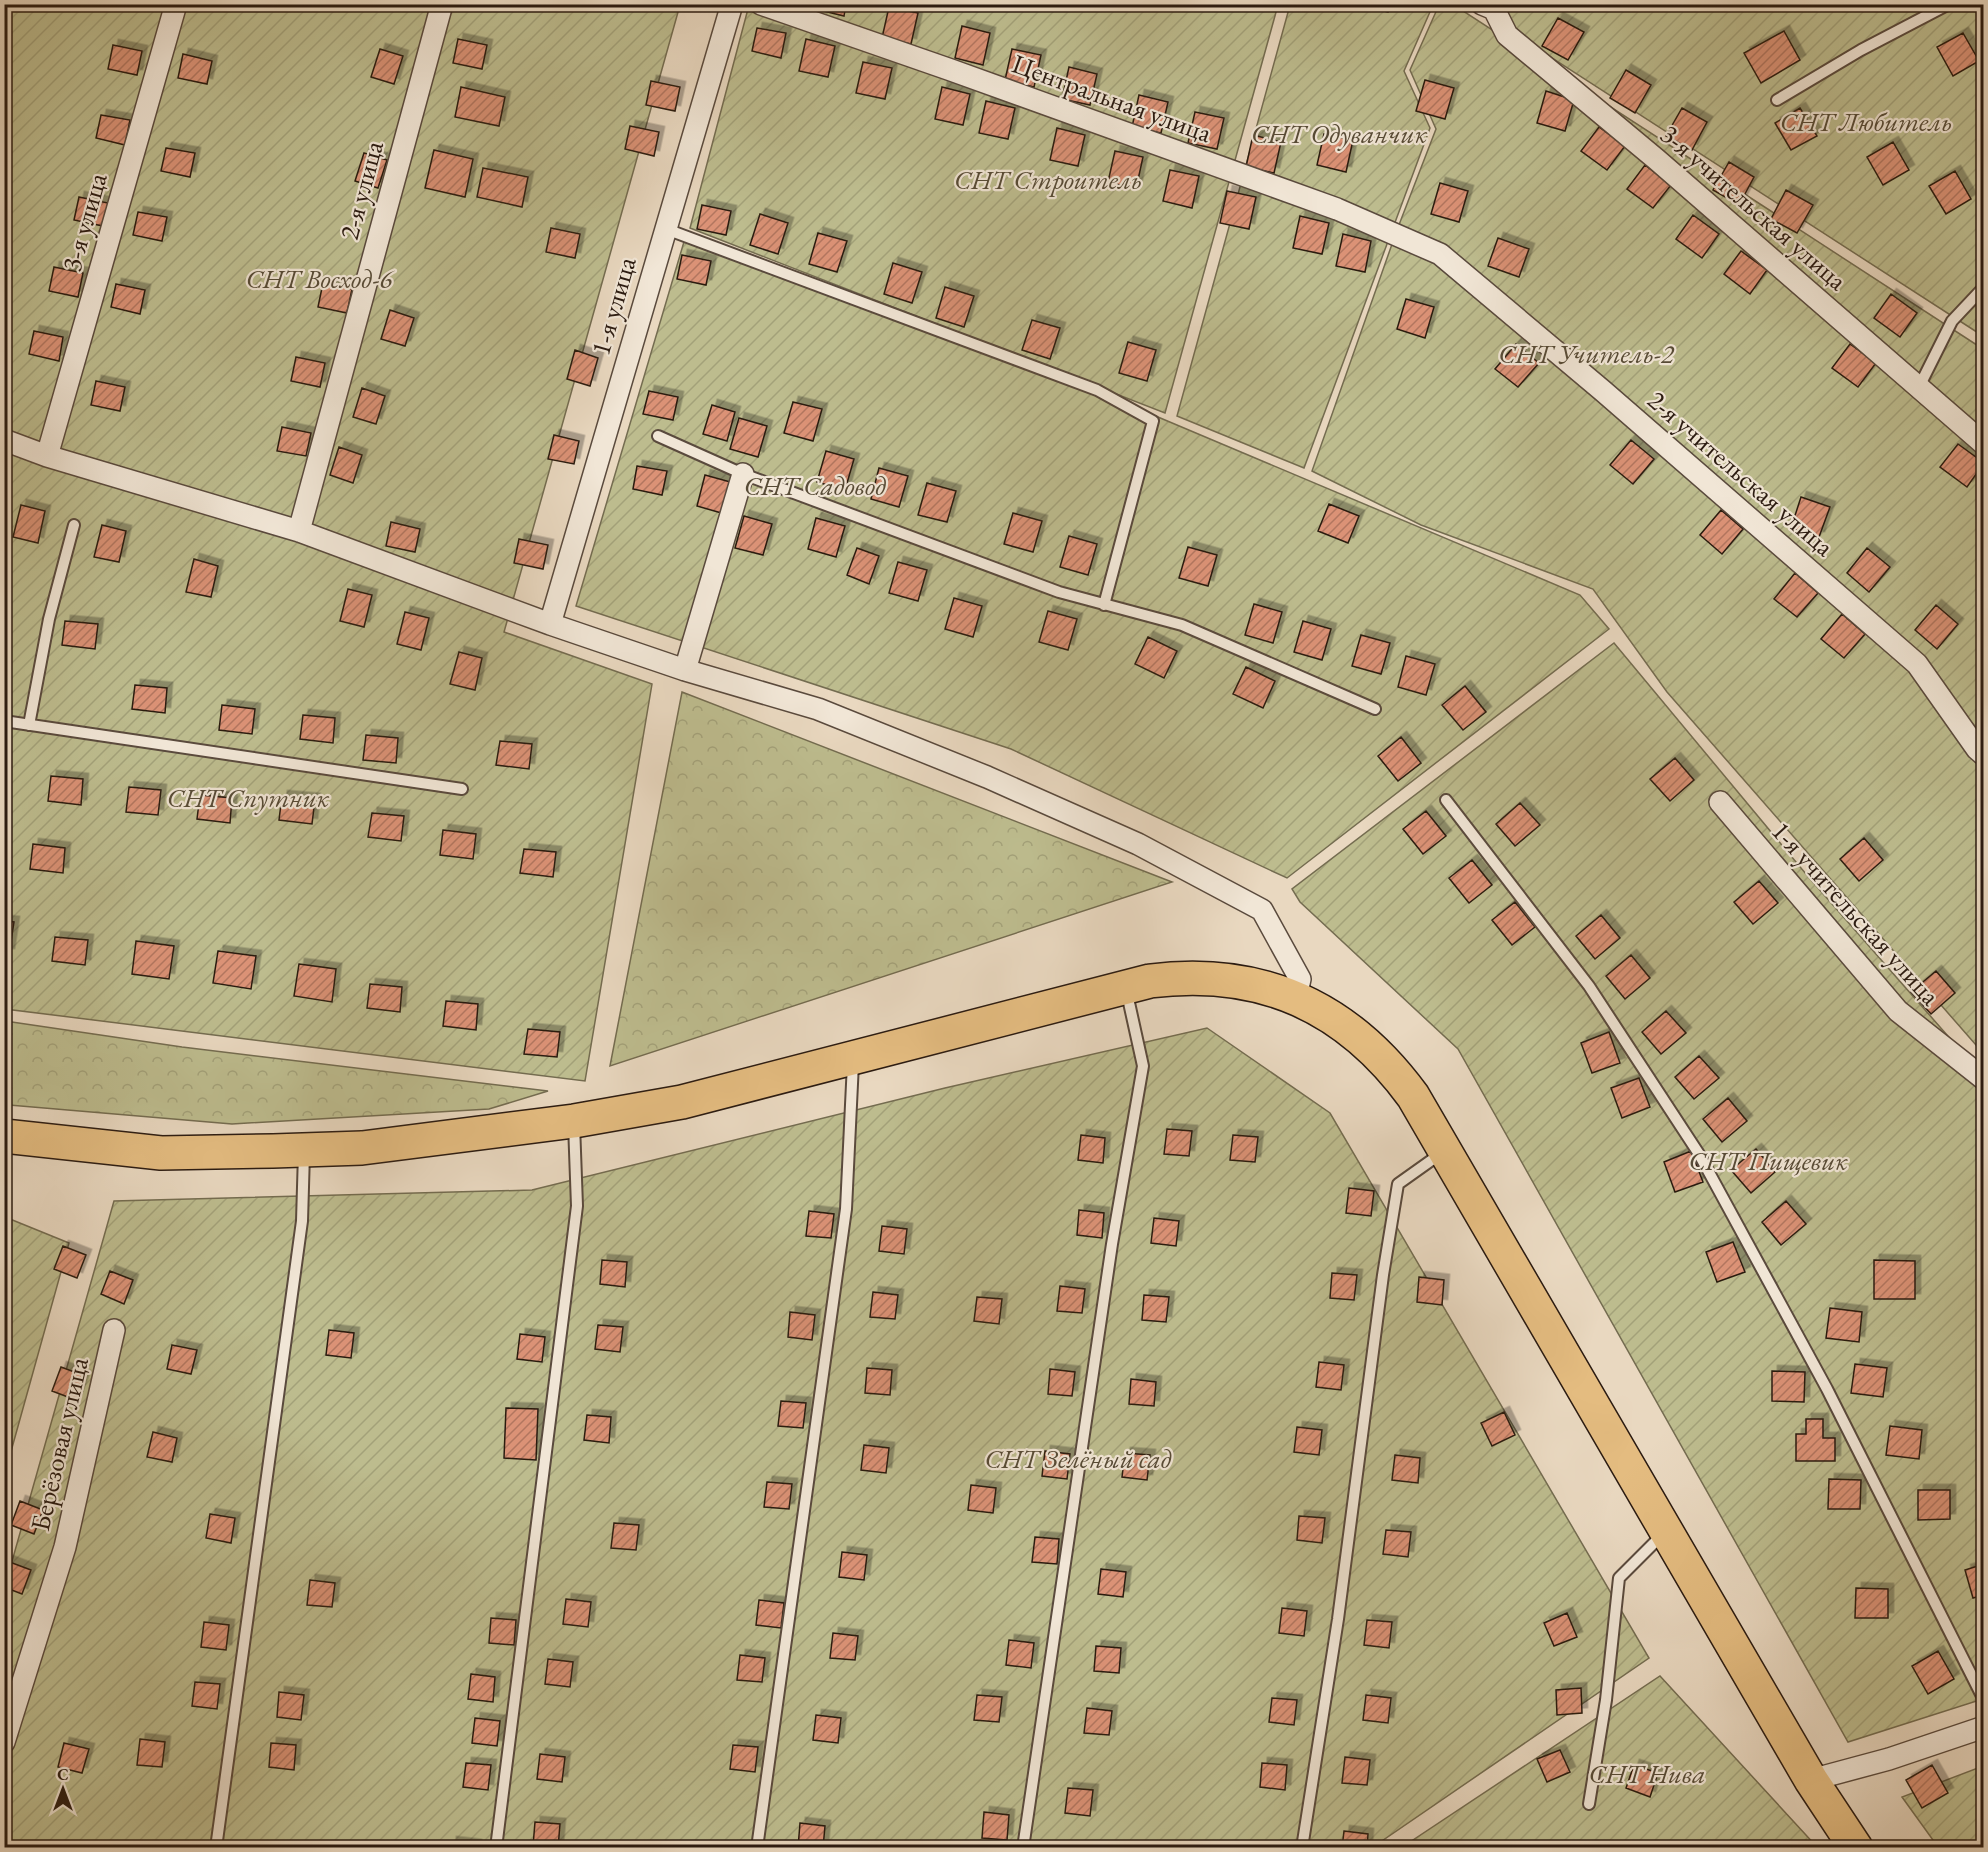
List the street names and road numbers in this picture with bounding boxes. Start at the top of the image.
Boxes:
street label: Центральная улица [1007,46,1217,150]
street label: 3-я учительская улица [1654,116,1855,298]
street label: 2-я улица [331,137,391,243]
street label: 3-я улица [53,168,115,275]
street label: 1-я улица [582,252,644,359]
street label: 2-я учительская улица [1641,382,1842,564]
street label: 1-я учительская улица [1764,814,1948,1013]
street label: Берёзовая улица [22,1353,96,1534]

